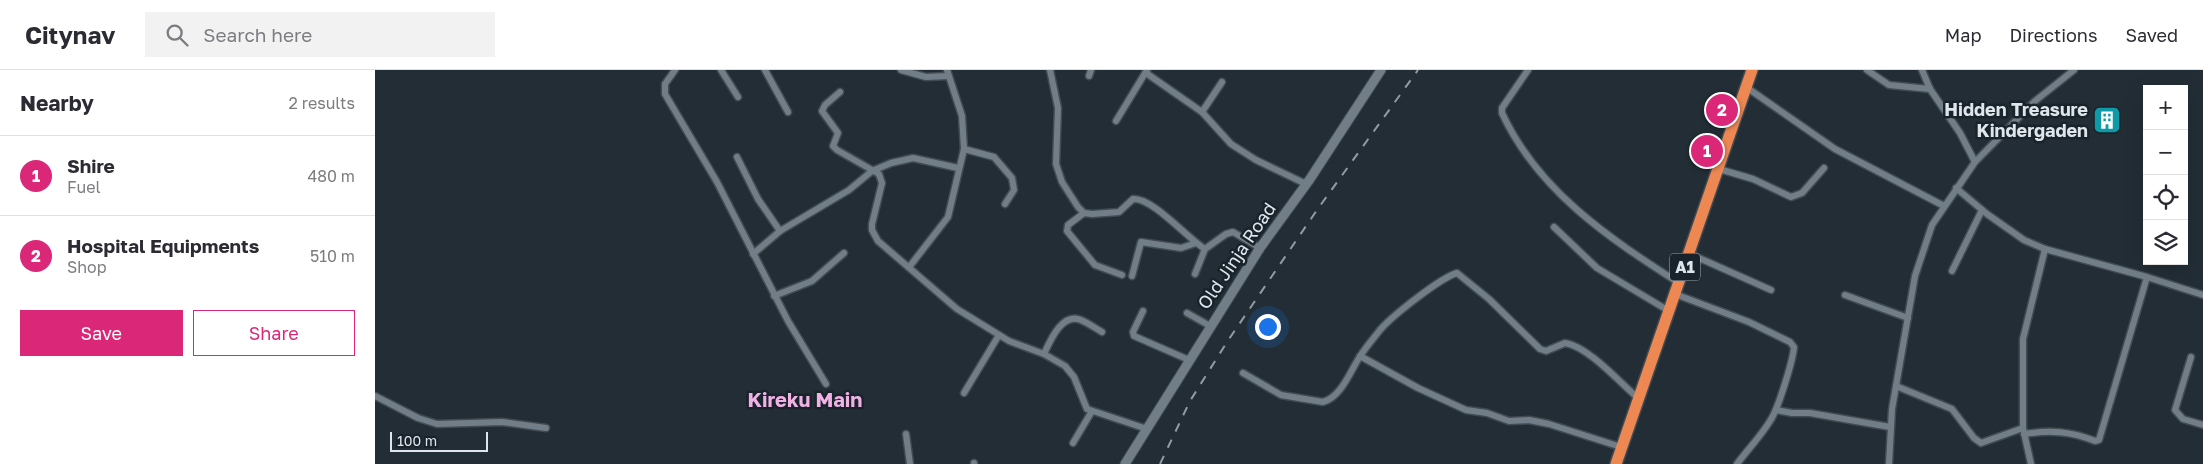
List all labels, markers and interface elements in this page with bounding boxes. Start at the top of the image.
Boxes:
search box [145,12,495,57]
text: Citynav [25,20,115,49]
icon: search [163,21,191,49]
text: Search here [203,23,312,46]
text: Map [1945,24,1981,46]
text: Directions [2009,24,2097,46]
text: Saved [2125,24,2178,46]
map controls [2143,85,2188,265]
button: + [2143,85,2188,130]
text: Nearby [20,90,94,116]
pin: 2 [1706,91,1738,129]
text: 2 results [289,93,355,113]
place label: Hidden Treasure Kindergaden [1944,98,2088,141]
building icon: Hidden Treasure Kindergaden [2092,105,2122,135]
button: − [2143,130,2188,175]
pin: 1 [1691,132,1723,170]
text: Shire [67,154,115,177]
text: 1 [32,166,40,186]
text: 480 m [307,166,355,186]
button: locate [2143,175,2188,220]
text: Fuel [67,177,101,197]
street label: Old Jinja Road [1192,198,1280,313]
button: layers [2143,220,2188,265]
text: Hospital Equipments [67,234,259,257]
text: 2 [31,246,41,266]
text: 510 m [310,246,355,266]
road number: A1 [1670,253,1700,280]
text: Shop [67,257,107,277]
button: Save [20,310,183,356]
button: Share [193,310,355,356]
your location [1255,314,1281,340]
district label: Kireku Main [748,387,862,411]
scale bar [390,429,487,452]
text: 100 m [397,432,437,449]

